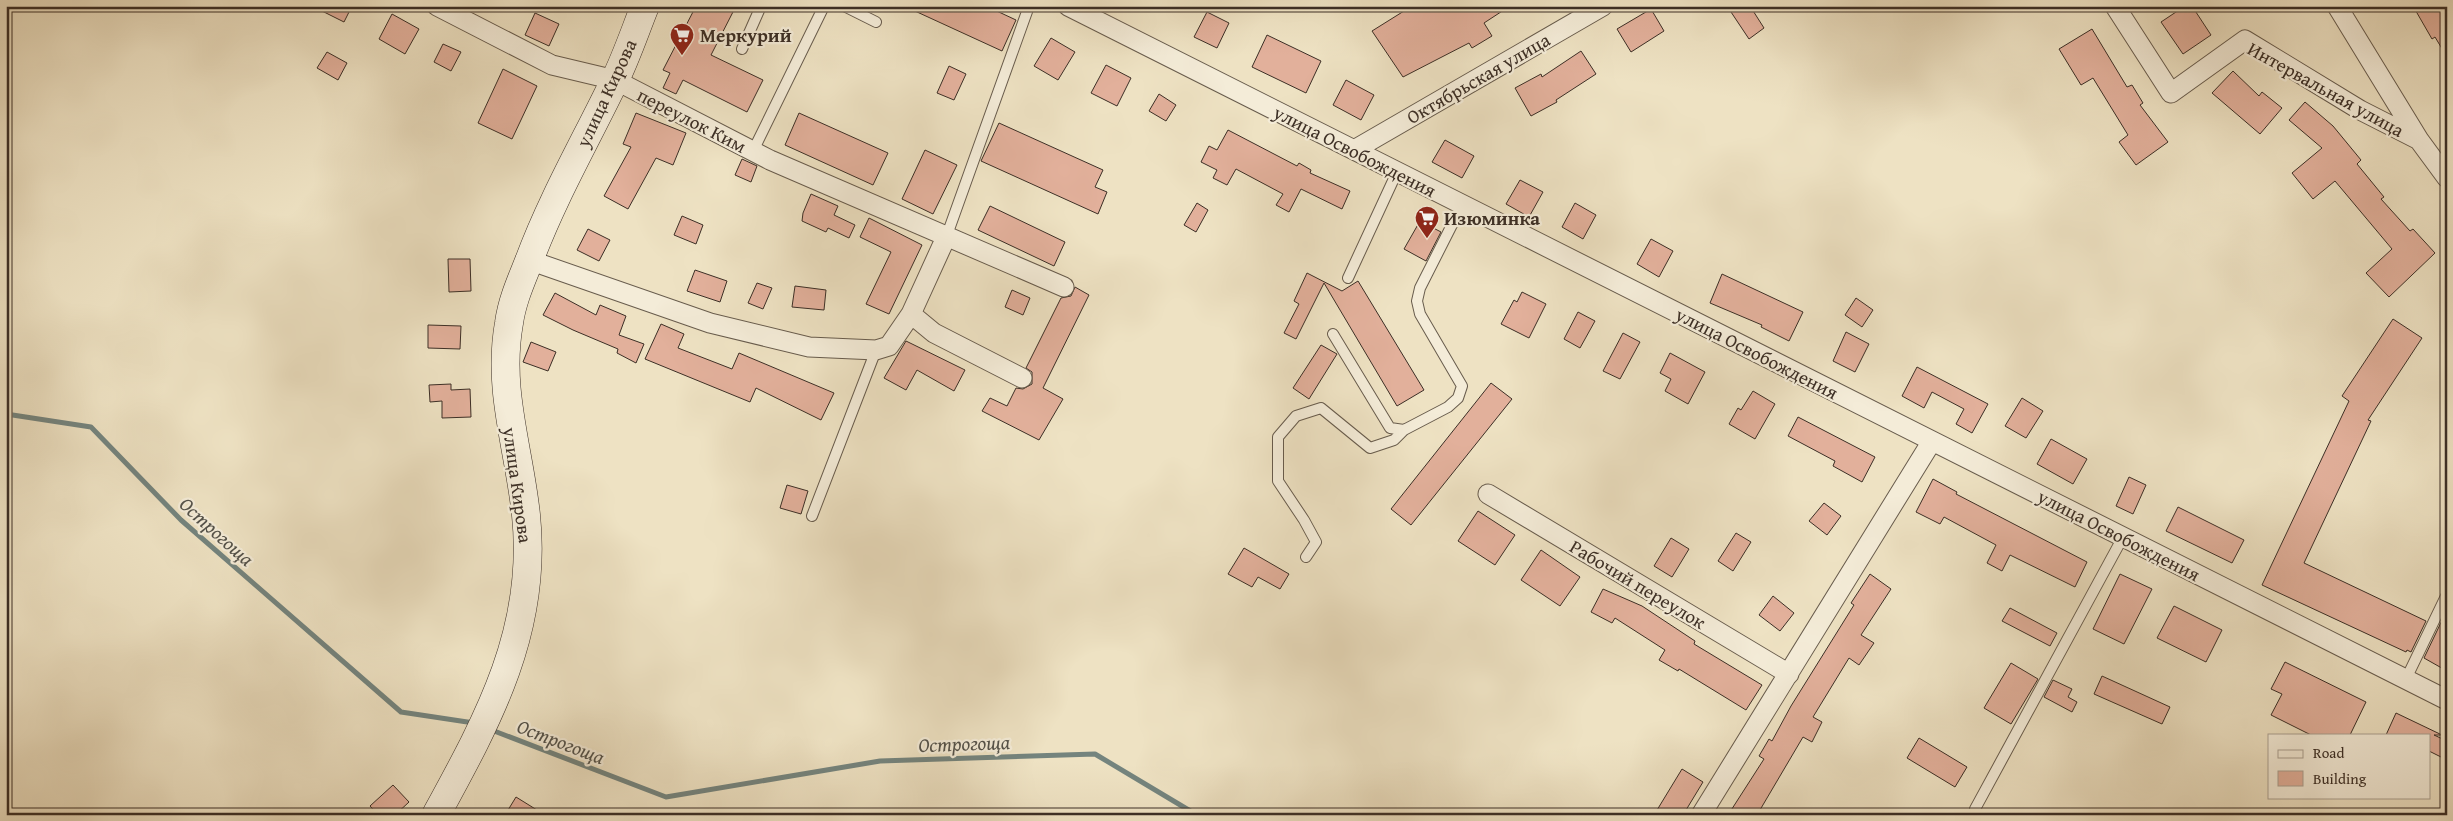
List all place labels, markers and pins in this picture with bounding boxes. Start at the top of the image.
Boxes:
place label: Меркурий [700,21,792,49]
supermarket icon: Меркурий [669,22,695,56]
place label: Изюминка [1444,204,1540,232]
supermarket icon: Изюминка [1414,205,1440,239]

